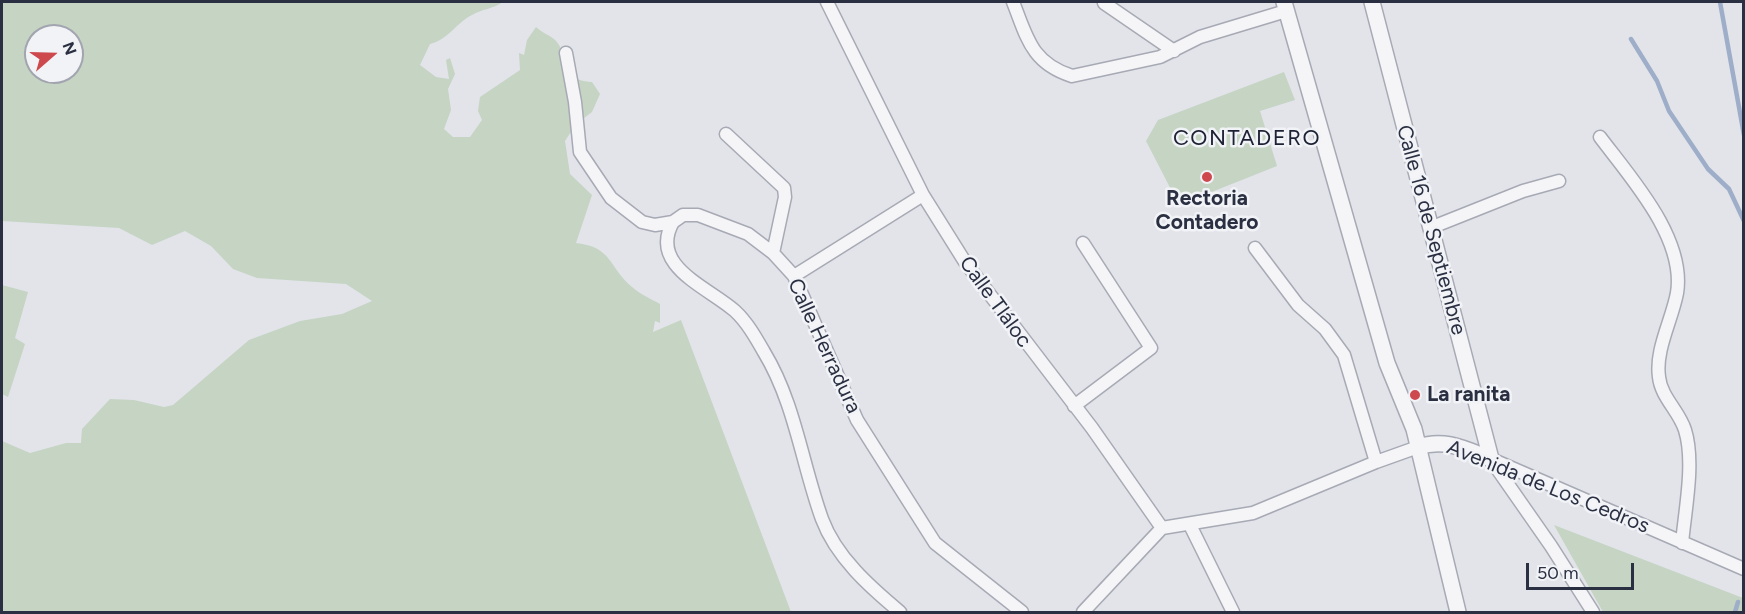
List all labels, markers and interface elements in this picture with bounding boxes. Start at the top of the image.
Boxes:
north arrow [24,24,84,84]
text: N [58,39,81,57]
street label: Calle 16 de Septiembre [1391,122,1471,338]
district label: CONTADERO [1173,126,1321,152]
marker: Rectoria Contadero [1200,170,1214,184]
place label: Rectoria Contadero [1155,186,1259,236]
street label: Calle Tláloc [953,251,1037,353]
street label: Calle Herradura [782,275,866,417]
place label: La ranita [1427,382,1510,408]
marker: La ranita [1408,388,1422,402]
street label: Avenida de Los Cedros [1443,435,1653,539]
scale bar [1529,551,1637,589]
text: 50 m [1537,562,1579,584]

